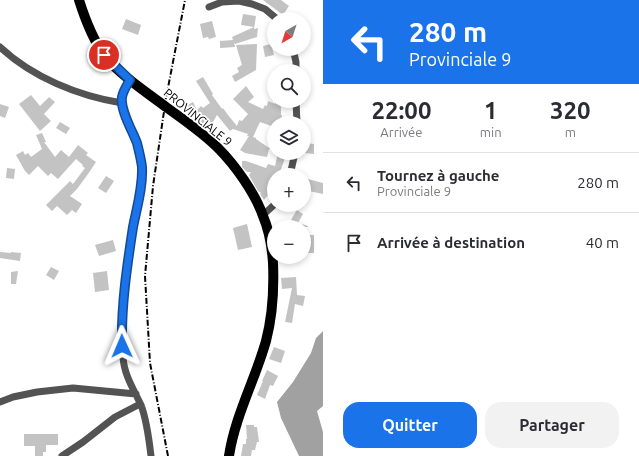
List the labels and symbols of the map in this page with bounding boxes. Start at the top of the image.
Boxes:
north arrow [267,12,311,56]
pin [87,38,121,72]
street label: PROVINCIALE 9 [161,86,235,148]
position arrow [101,325,143,367]

